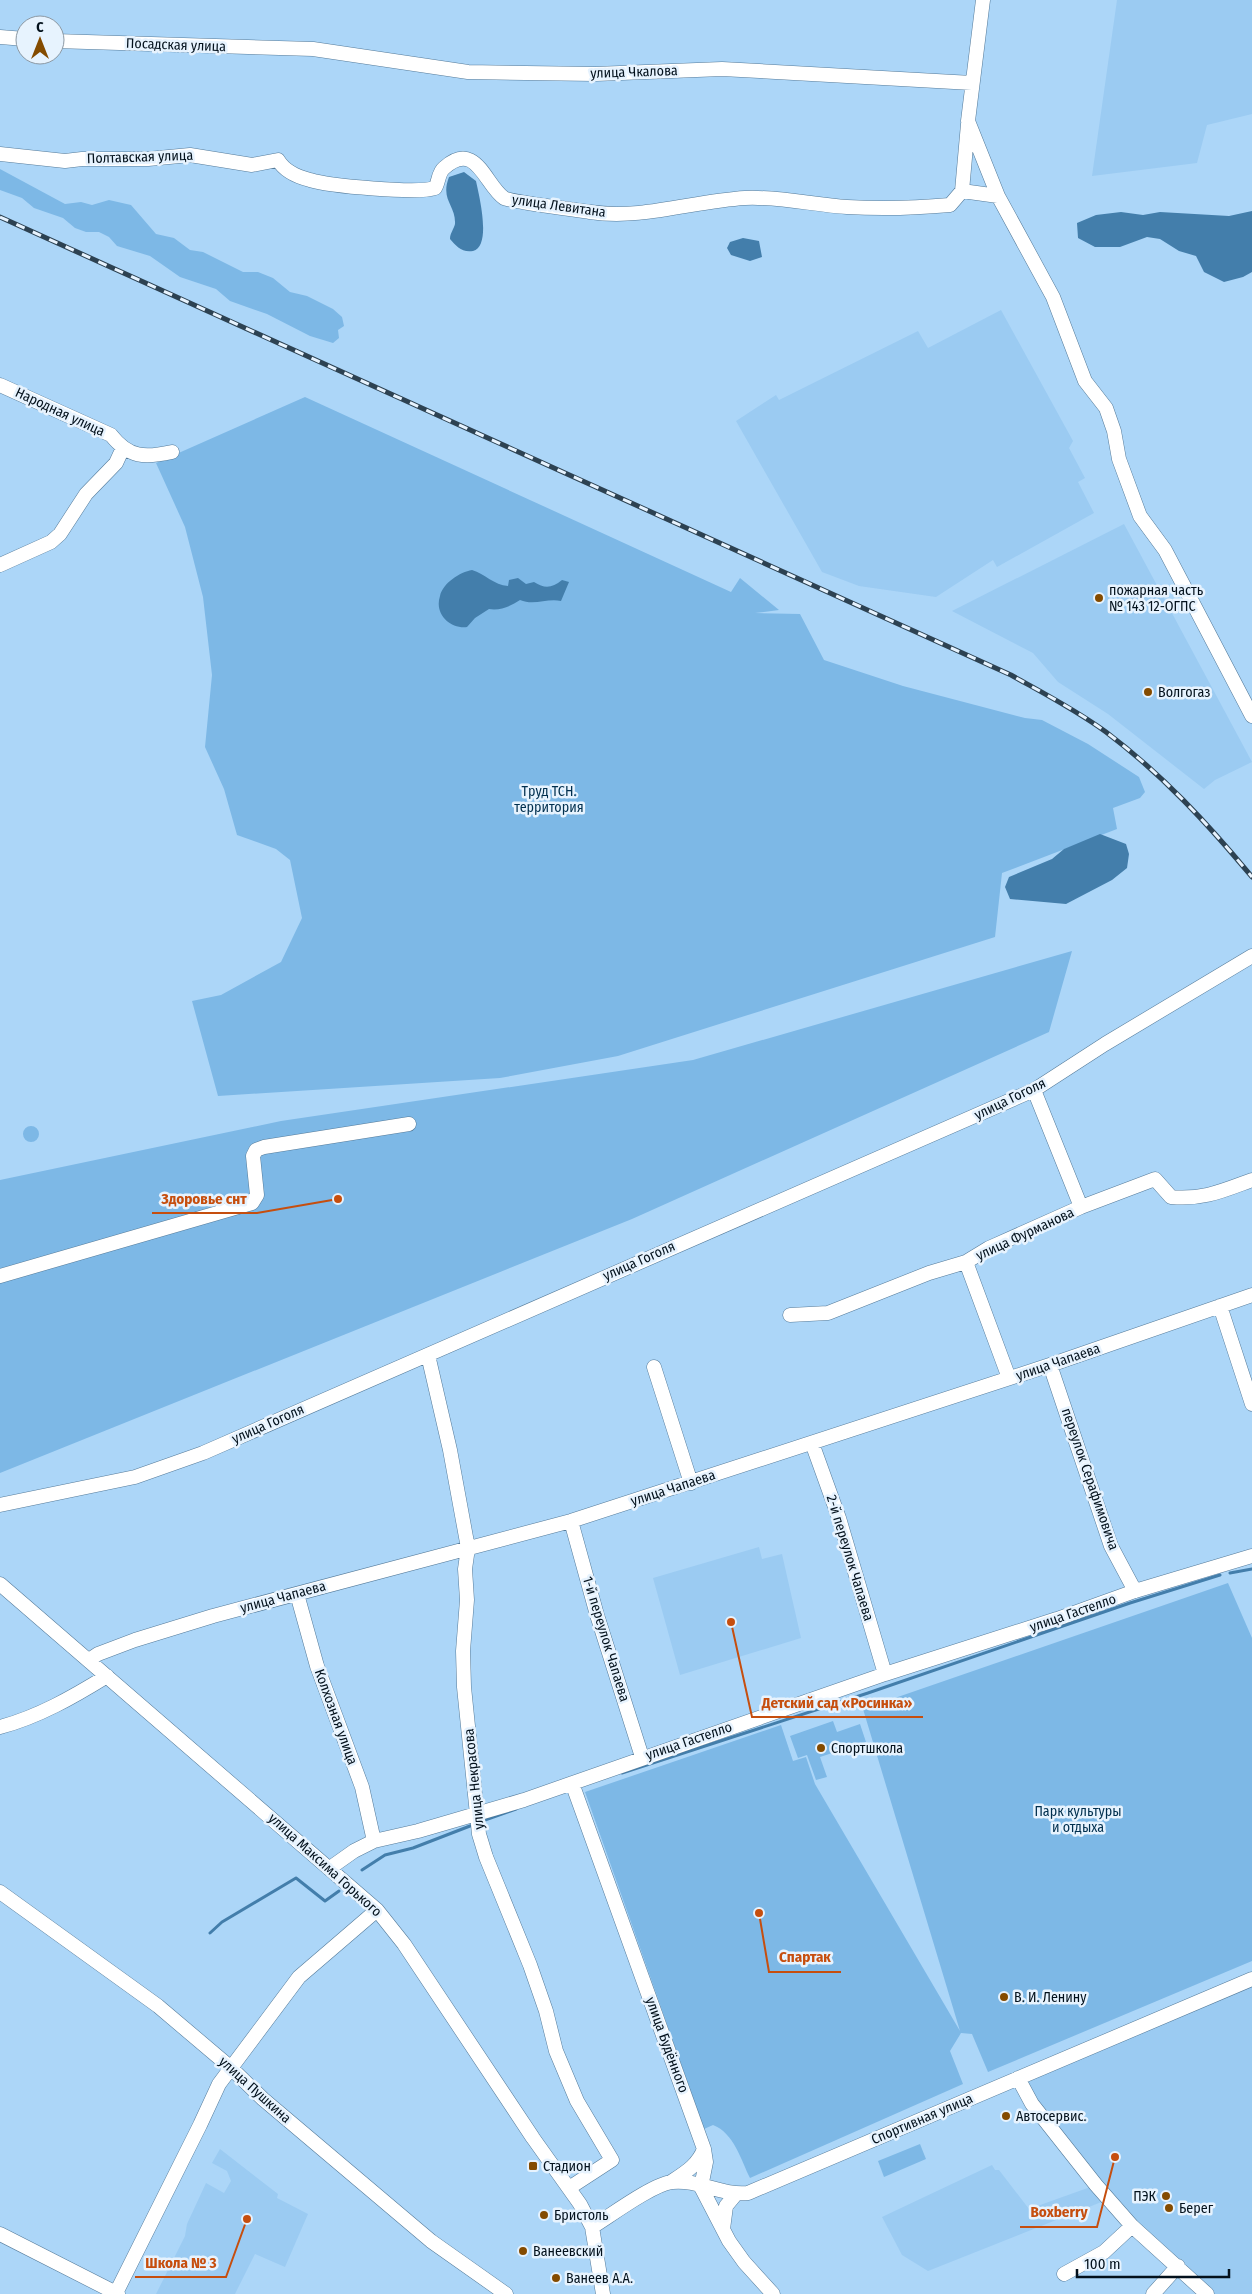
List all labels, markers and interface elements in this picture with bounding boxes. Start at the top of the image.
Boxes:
north arrow [15,15,65,65]
text: С [36,19,44,36]
street label: Посадская улица [126,35,226,55]
street label: улица Чкалова [590,62,678,82]
street label: Полтавская улица [87,147,194,167]
street label: улица Левитана [511,191,607,221]
street label: Народная улица [13,384,108,440]
place label: пожарная часть № 143 12-ОГПС [1109,582,1204,615]
marker: пожарная часть № 143 12-ОГПС [1093,592,1105,604]
place label: Волгогаз [1158,684,1211,701]
marker: Волгогаз [1142,686,1154,698]
park label: Труд ТСН. территория [514,783,584,816]
street label: улица Гоголя [972,1074,1048,1124]
callout: Здоровье снт [152,1183,257,1213]
text: Здоровье снт [160,1190,247,1208]
street label: улица Фурманова [973,1204,1077,1264]
street label: улица Гоголя [600,1238,678,1284]
street label: улица Чапаева [1014,1340,1102,1384]
street label: улица Гоголя [229,1401,307,1447]
street label: переулок Серафимовича [1058,1406,1122,1552]
street label: улица Чапаева [629,1466,718,1510]
street label: 2-й переулок Чапаева [823,1493,877,1623]
street label: 1-й переулок Чапаева [579,1574,633,1704]
street label: улица Чапаева [238,1577,328,1617]
street label: улица Гастелло [1028,1590,1118,1636]
street label: Колхозная улица [311,1667,361,1767]
callout: Детский сад «Росинка» [752,1687,923,1717]
text: Детский сад «Росинка» [761,1694,912,1712]
street label: улица Гастелло [644,1718,734,1764]
street label: улица Некрасова [460,1728,488,1830]
place label: Спортшкола [831,1740,903,1757]
marker: Спортшкола [815,1742,827,1754]
park label: Парк культуры и отдыха [1034,1803,1122,1836]
street label: улица Максима Горького [265,1810,385,1920]
callout: Спартак [769,1942,841,1972]
text: Спартак [779,1948,831,1966]
place label: В. И. Ленину [1014,1989,1087,2006]
marker: В. И. Ленину [998,1991,1010,2003]
street label: улица Будённого [642,1995,692,2095]
street label: улица Пушкина [215,2053,295,2127]
street label: Спортивная улица [869,2090,975,2148]
place label: Автосервис. [1016,2108,1087,2125]
marker: Автосервис. [1000,2110,1012,2122]
place label: Стадион [543,2158,591,2175]
marker: Стадион [527,2160,539,2172]
place label: ПЭК [1133,2188,1157,2205]
marker: ПЭК [1160,2190,1172,2202]
callout: Boxberry [1020,2197,1097,2227]
place label: Берег [1179,2200,1214,2217]
marker: Берег [1163,2202,1175,2214]
text: Boxberry [1030,2203,1088,2221]
place label: Бристоль [554,2207,609,2224]
marker: Бристоль [538,2209,550,2221]
place label: Ванеевский [533,2243,603,2260]
marker: Ванеевский [517,2245,529,2257]
scale bar [1077,2246,1230,2278]
callout: Школа № 3 [135,2247,226,2277]
text: Школа № 3 [145,2254,217,2272]
text: 100 m [1084,2255,1121,2273]
place label: Ванеев А.А. [566,2270,633,2287]
marker: Ванеев А.А. [550,2272,562,2284]

